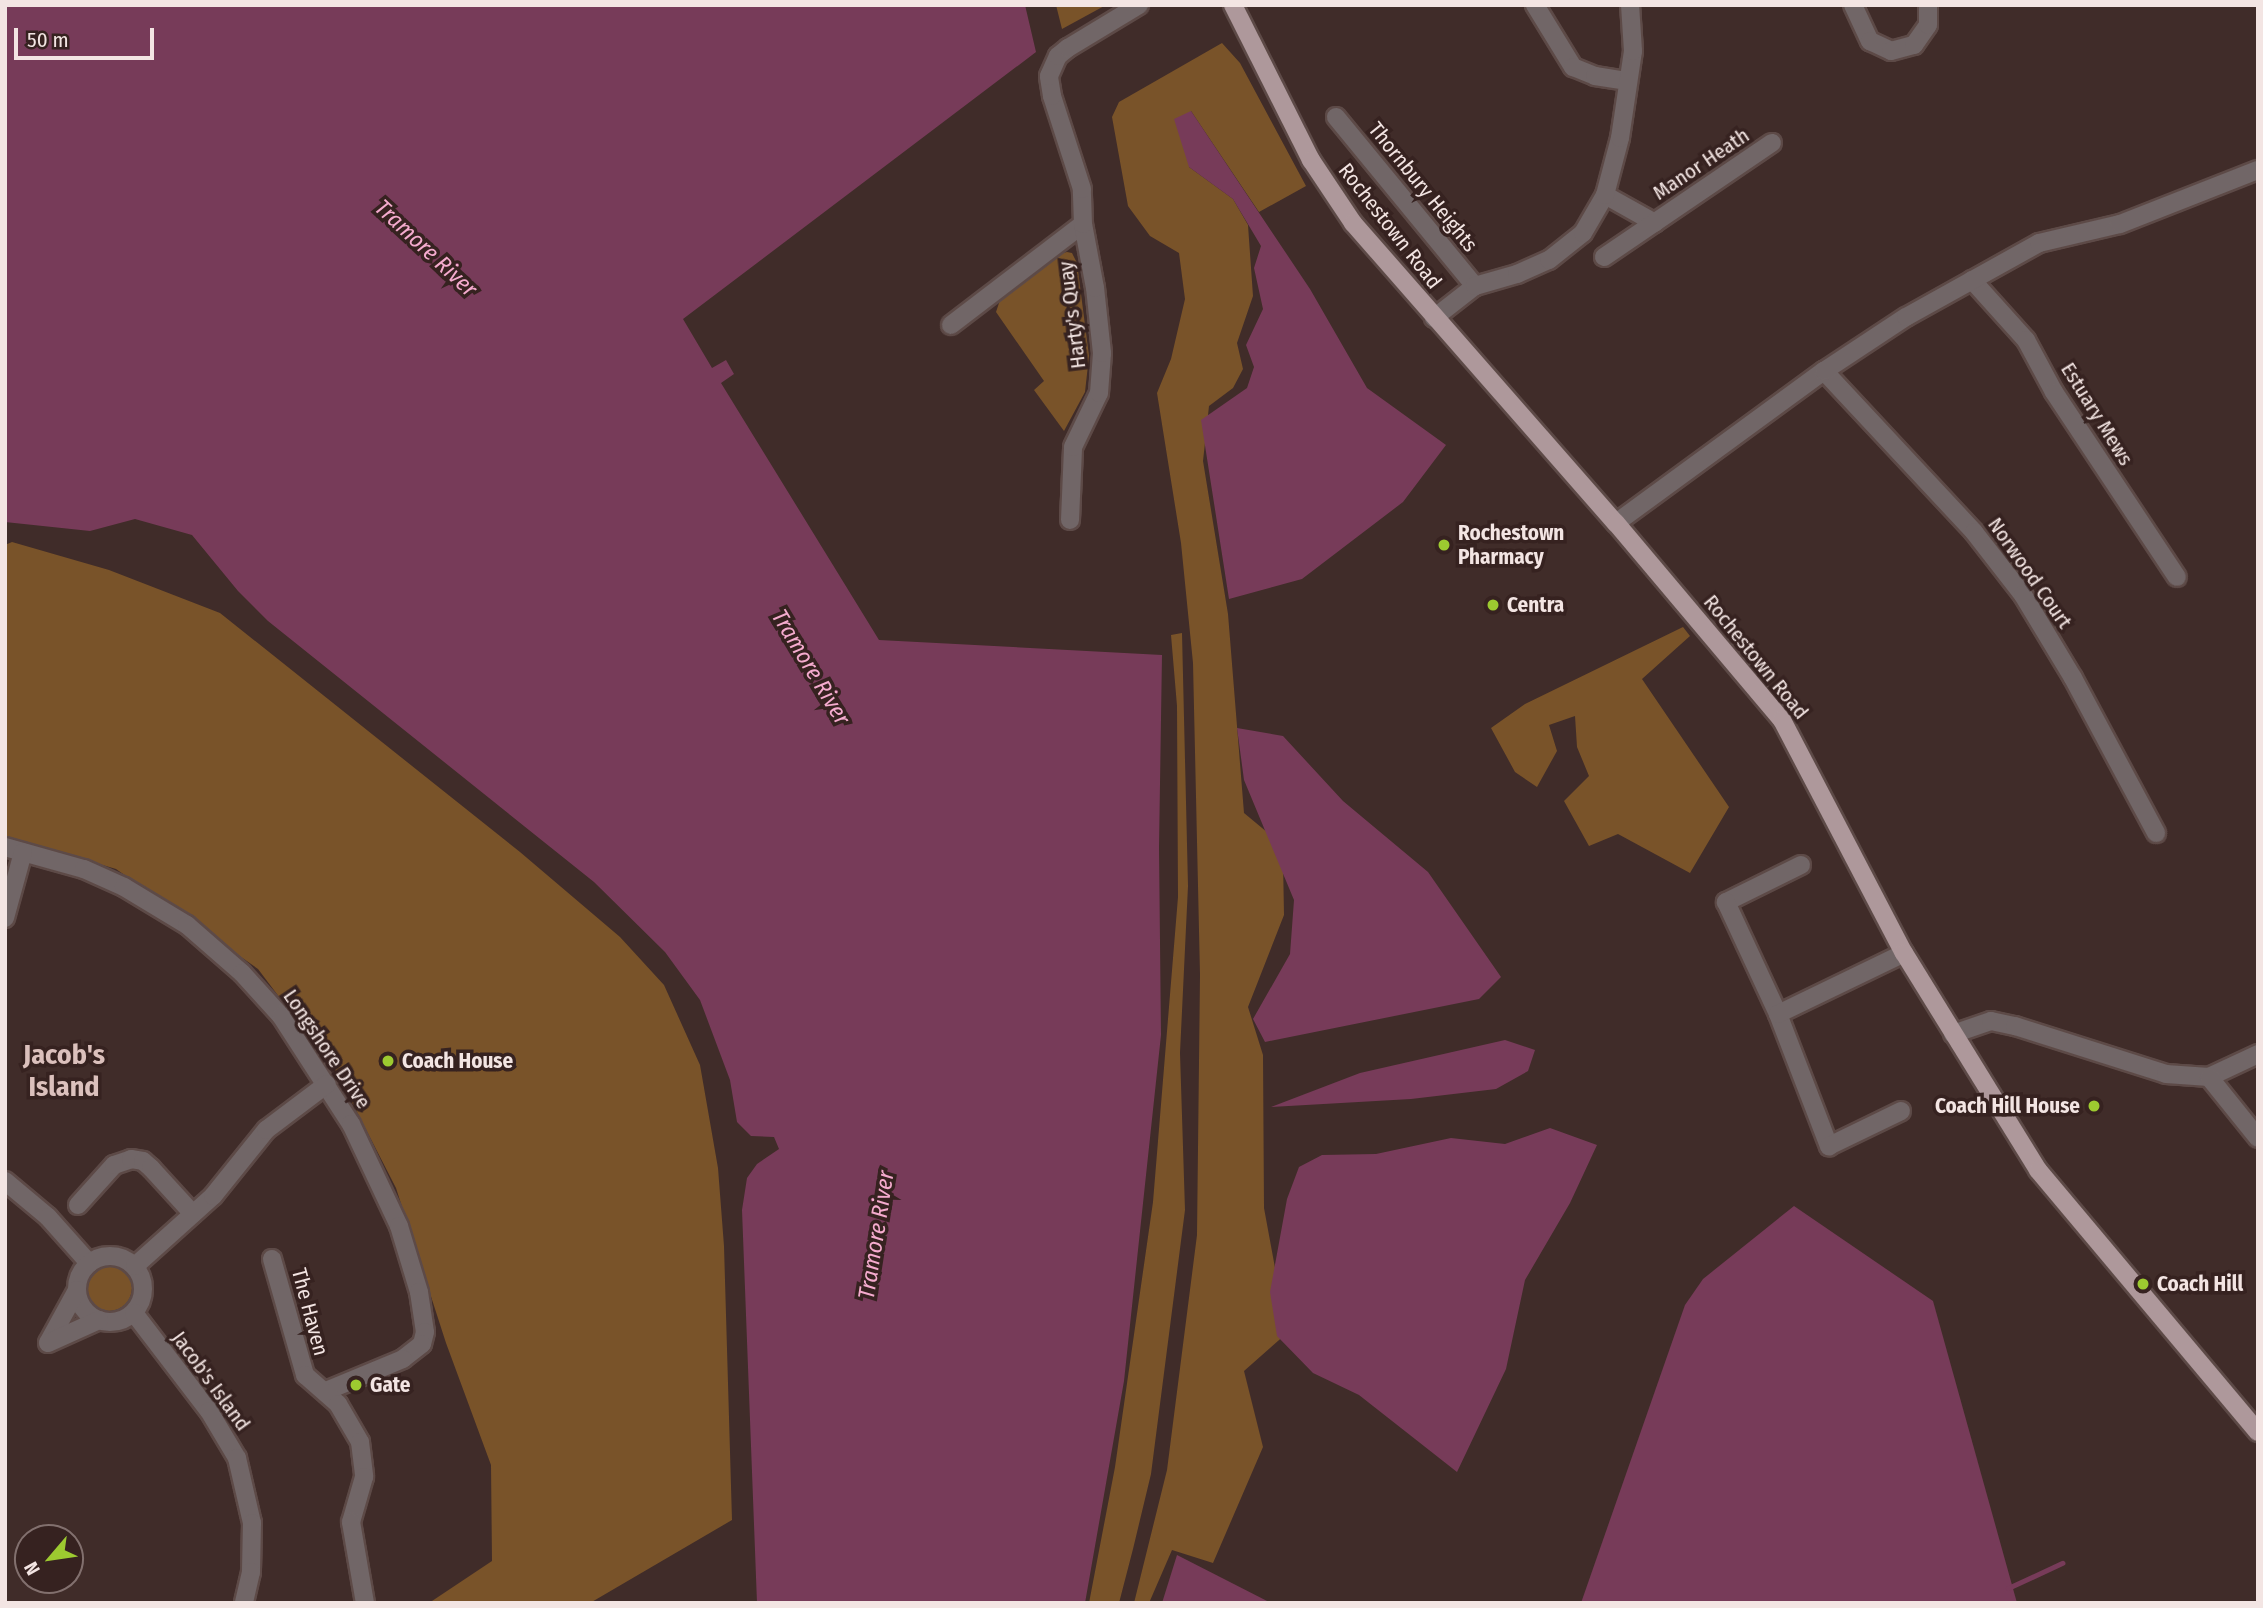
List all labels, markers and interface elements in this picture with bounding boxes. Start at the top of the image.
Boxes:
scale bar [18,14,158,58]
text: 50 m [27,27,69,53]
street label: Thornbury Heights [1363,117,1483,257]
street label: Manor Heath [1648,123,1754,205]
street label: Rochestown Road [1333,158,1447,294]
water label: Tramore River [369,194,483,302]
street label: Harty's Quay [1053,260,1091,370]
street label: Estuary Mews [2055,358,2139,470]
street label: Norwood Court [1983,513,2077,633]
place label: Rochestown Pharmacy [1458,520,1564,570]
marker: Rochestown Pharmacy [1436,537,1452,553]
street label: Rochestown Road [1698,590,1814,724]
place label: Centra [1507,592,1564,618]
marker: Centra [1485,597,1501,613]
water label: Tramore River [766,604,856,730]
street label: Longshore Drive [278,985,376,1113]
district label: Jacob's Island [23,1038,105,1104]
place label: Coach House [402,1048,513,1074]
marker: Coach House [380,1053,396,1069]
place label: Coach Hill House [1935,1093,2080,1119]
marker: Coach Hill House [2086,1098,2102,1114]
water label: Tramore River [852,1169,900,1301]
street label: The Haven [286,1266,334,1358]
place label: Coach Hill [2157,1271,2243,1297]
marker: Coach Hill [2135,1276,2151,1292]
street label: Jacob's Island [166,1326,256,1436]
place label: Gate [370,1372,410,1398]
marker: Gate [348,1377,364,1393]
north arrow [14,1524,84,1594]
text: N [19,1558,45,1579]

